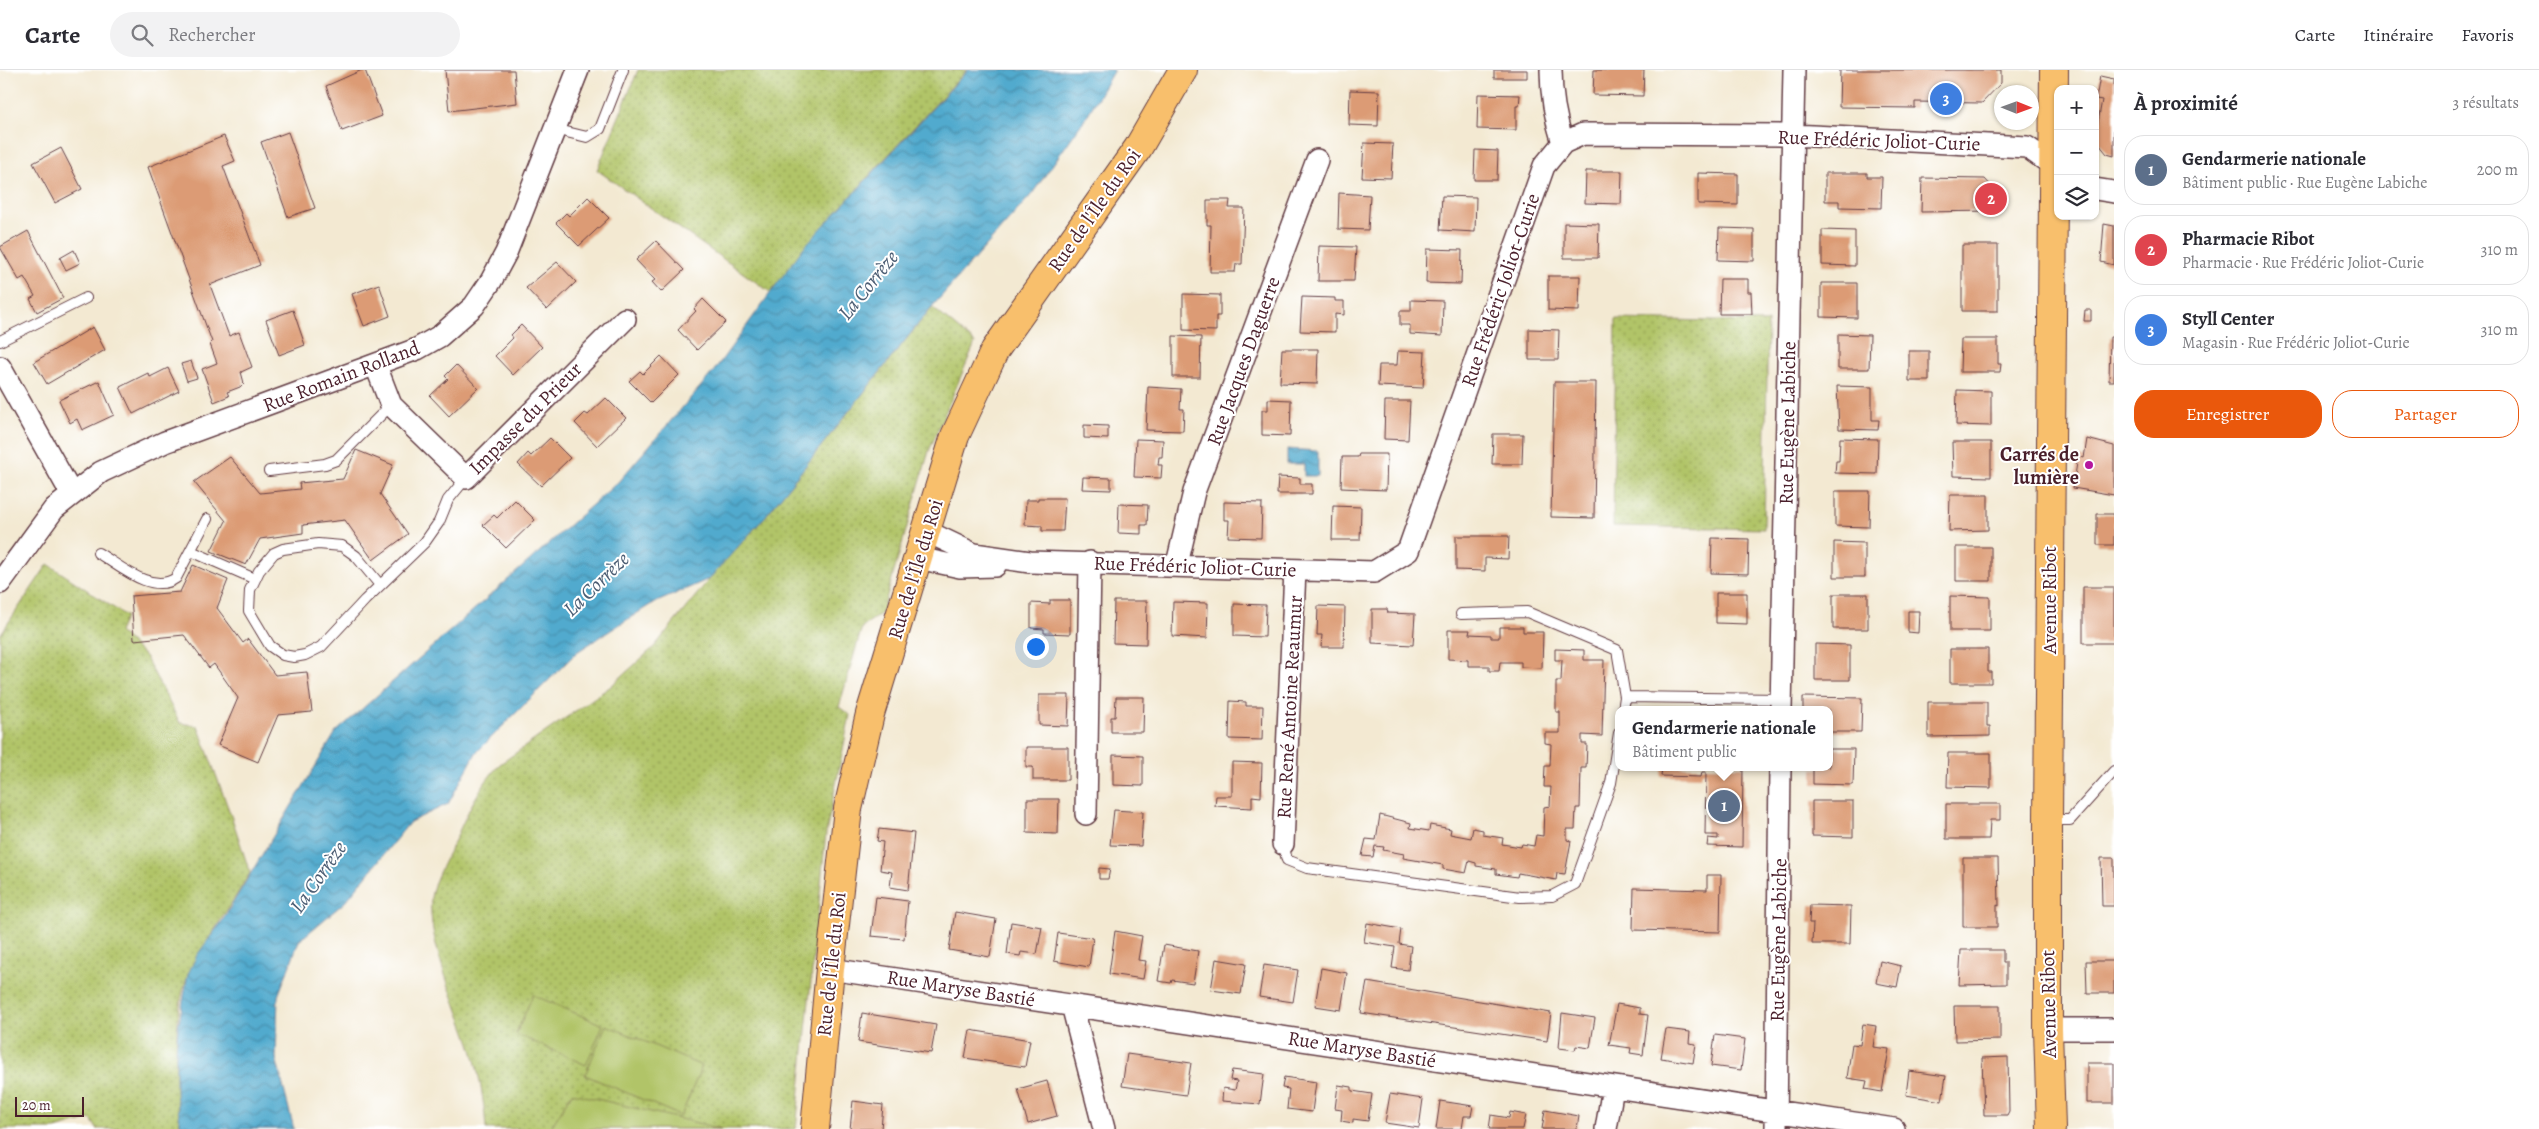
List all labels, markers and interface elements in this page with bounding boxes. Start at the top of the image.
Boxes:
search box [110,12,460,57]
text: Carte [25,19,80,51]
icon: search [128,21,156,49]
text: Rechercher [168,22,256,48]
text: Carte [2295,23,2335,47]
text: Itinéraire [2363,23,2434,47]
text: Favoris [2462,23,2514,47]
pin: 3 [1930,80,1962,118]
north arrow [1994,85,2039,130]
map controls [2054,85,2099,220]
button: + [2054,85,2099,130]
text: À proximité [2134,89,2238,117]
text: 3 résultats [2453,92,2519,114]
street label: Rue Frédéric Joliot-Curie [1777,123,1981,158]
button: − [2054,130,2099,175]
street label: Rue de l'Île du Roi [1042,143,1147,277]
text: Gendarmerie nationale [2182,146,2366,172]
text: 1 [2148,159,2154,181]
text: 200 m [2477,159,2518,181]
text: Bâtiment public · Rue Eugène Labiche [2182,172,2428,194]
button: layers [2054,175,2099,220]
pin: 2 [1975,180,2007,218]
street label: Rue Frédéric Joliot-Curie [1455,190,1546,391]
text: Pharmacie Ribot [2182,226,2315,252]
text: 2 [2147,239,2155,261]
text: 310 m [2481,239,2518,261]
water label: La Corrèze [831,244,905,326]
text: Pharmacie · Rue Frédéric Joliot-Curie [2182,252,2424,274]
street label: Rue Jacques Daguerre [1200,273,1287,450]
text: Styll Center [2182,306,2274,332]
text: 3 [2148,319,2154,341]
text: 310 m [2481,319,2518,341]
text: Magasin · Rue Frédéric Joliot-Curie [2182,332,2410,354]
street label: Rue Romain Rolland [259,334,424,419]
street label: Rue Eugène Labiche [1773,341,1802,505]
street label: Impasse du Prieur [463,356,588,481]
button: Enregistrer [2134,390,2322,438]
button: Partager [2332,390,2519,438]
place label: Carrés de lumière [2000,441,2079,491]
marker: Carrés de lumière [2083,459,2095,471]
street label: Rue de l'Île du Roi [881,496,950,643]
water label: La Corrèze [557,545,636,623]
street label: Avenue Ribot [2036,546,2063,655]
street label: Rue Frédéric Joliot-Curie [1093,549,1297,584]
street label: Rue René Antoine Reaumur [1270,594,1309,820]
your location [1023,634,1049,660]
popup [1615,706,1833,771]
text: Gendarmerie nationale [1632,715,1816,741]
text: Bâtiment public [1632,741,1737,763]
pin: 1 [1708,787,1740,825]
water label: La Corrèze [283,835,353,919]
street label: Rue Eugène Labiche [1764,858,1793,1022]
street label: Rue de l'Île du Roi [810,890,853,1038]
street label: Avenue Ribot [2034,949,2063,1059]
street label: Rue Maryse Bastié [885,963,1037,1014]
street label: Rue Maryse Bastié [1286,1024,1438,1075]
scale bar [15,1094,84,1117]
text: 20 m [22,1096,51,1115]

